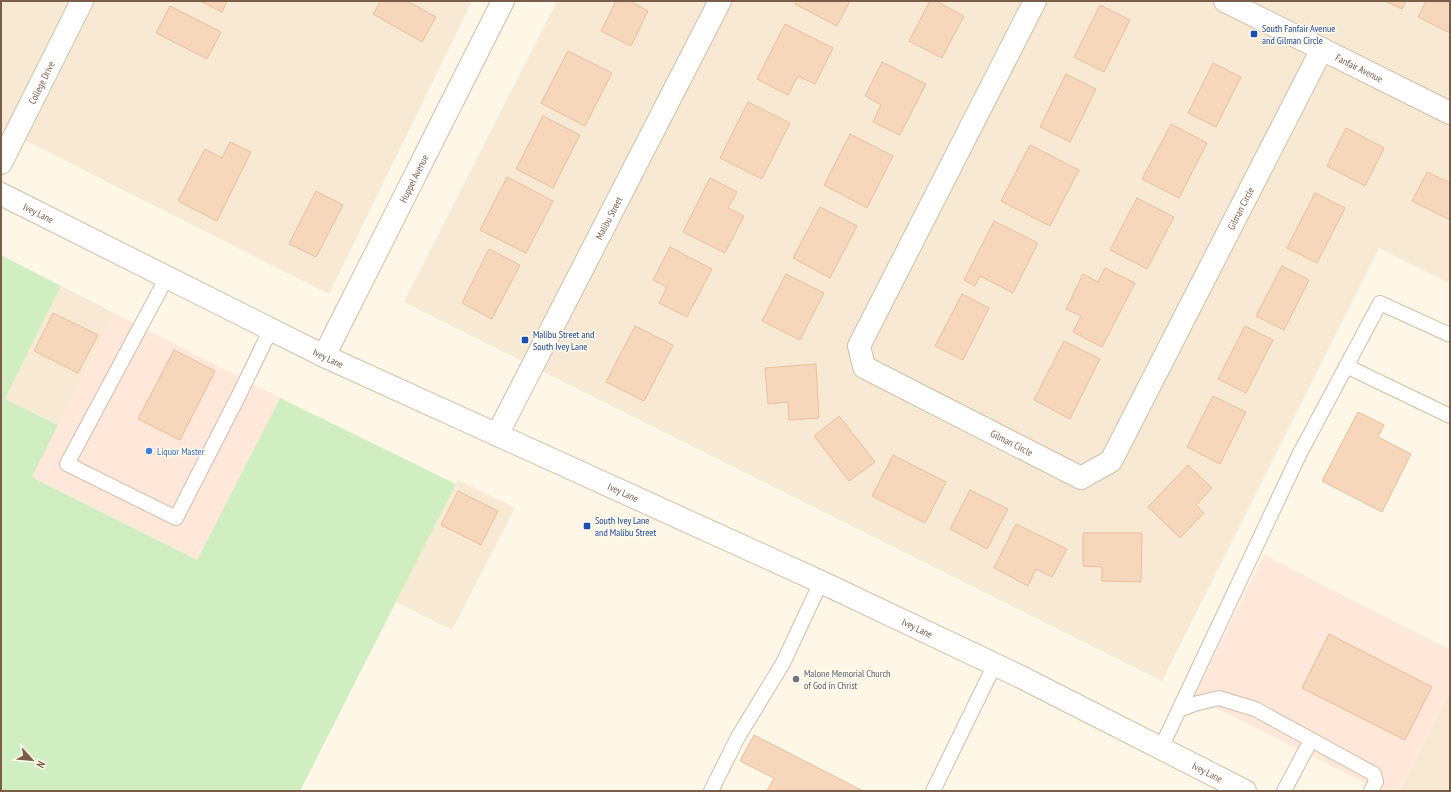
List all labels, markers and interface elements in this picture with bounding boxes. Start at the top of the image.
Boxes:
place label: South Fanfair Avenue and Gilman Circle [1262,22,1335,47]
marker: South Fanfair Avenue and Gilman Circle [1249,29,1259,39]
street label: Fanfair Avenue [1333,51,1385,86]
street label: College Drive [26,59,58,106]
street label: Huppel Avenue [397,152,432,205]
street label: Gilman Circle [1225,185,1257,232]
street label: Malibu Street [593,194,625,242]
street label: Ivey Lane [21,200,56,226]
place label: Malibu Street and South Ivey Lane [533,328,594,353]
marker: Malibu Street and South Ivey Lane [520,335,530,345]
street label: Ivey Lane [311,345,345,371]
street label: Gilman Circle [988,427,1035,459]
place label: Liquor Master [157,445,205,458]
marker: Liquor Master [144,446,154,456]
street label: Ivey Lane [606,480,640,505]
place label: South Ivey Lane and Malibu Street [595,514,656,539]
marker: South Ivey Lane and Malibu Street [582,521,592,531]
street label: Ivey Lane [900,615,935,641]
place label: Malone Memorial Church of God in Christ [804,667,890,692]
marker: Malone Memorial Church of God in Christ [791,674,801,684]
north arrow [12,740,52,780]
text: N [33,759,48,770]
street label: Ivey Lane [1190,759,1225,785]

